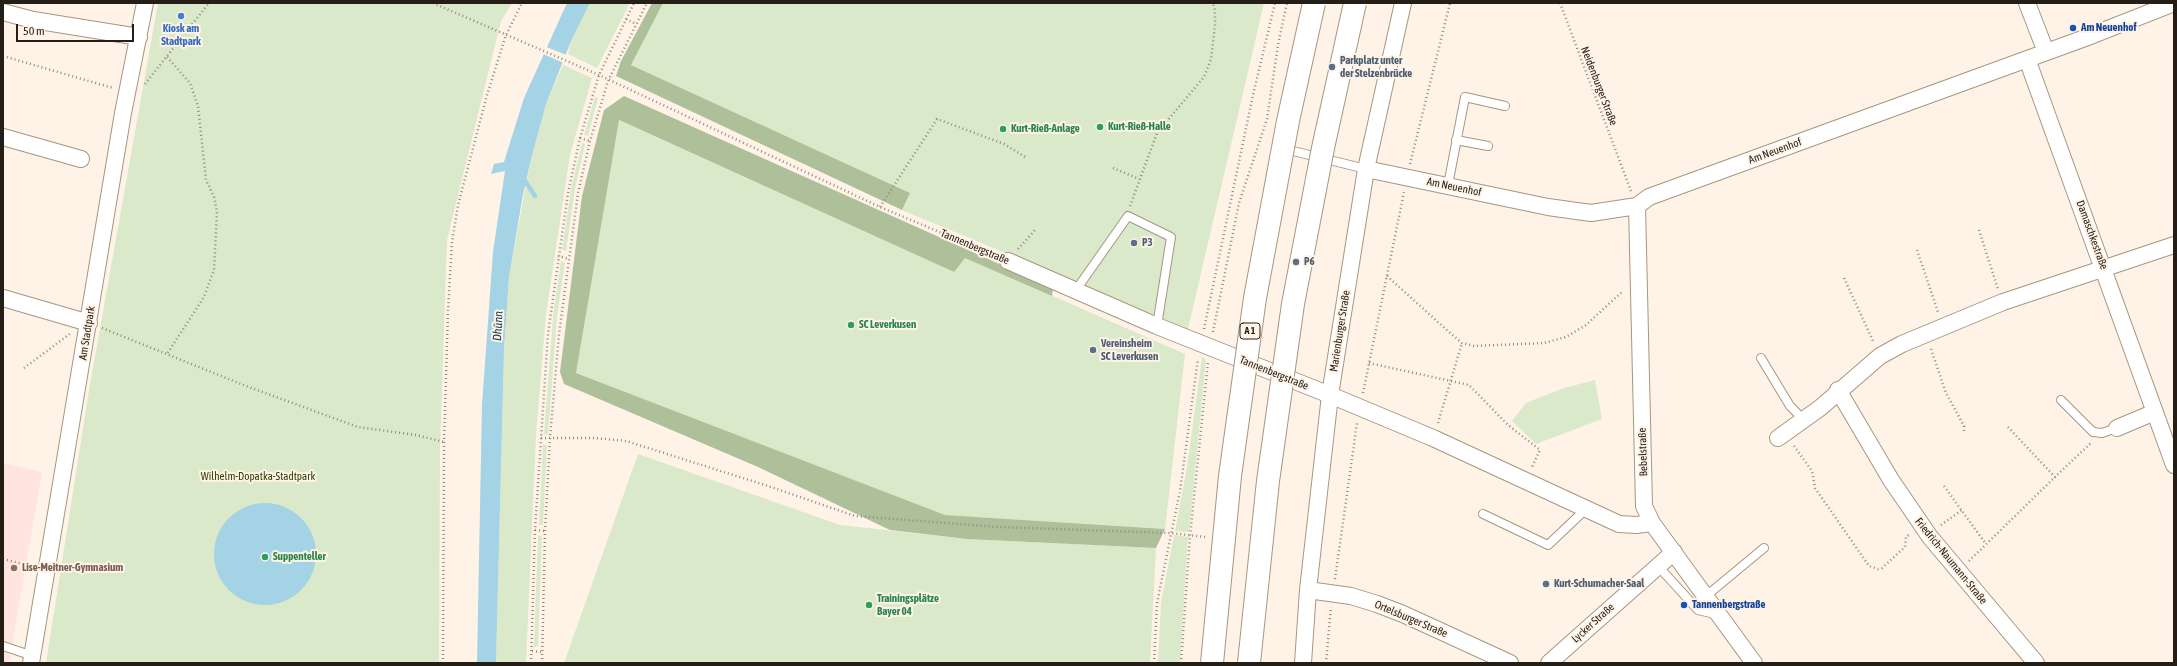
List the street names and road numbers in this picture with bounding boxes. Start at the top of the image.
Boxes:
street label: Neidenburger Straße [1578,45,1620,127]
street label: Am Neuenhof [1747,135,1803,167]
street label: Am Neuenhof [1425,175,1483,199]
street label: Damaschkestraße [2073,199,2111,271]
street label: Tannenbergstraße [939,227,1011,267]
street label: Marienburger Straße [1327,289,1353,373]
street label: Am Stadtpark [76,305,98,361]
road number: A 1 [1240,323,1260,339]
street label: Tannenbergstraße [1238,353,1310,393]
street label: Bebelstraße [1636,427,1650,477]
street label: Friedrich-Naumann-Straße [1912,515,1990,607]
street label: Ortelsburger Straße [1372,598,1450,640]
street label: Lycker Straße [1569,600,1617,646]

